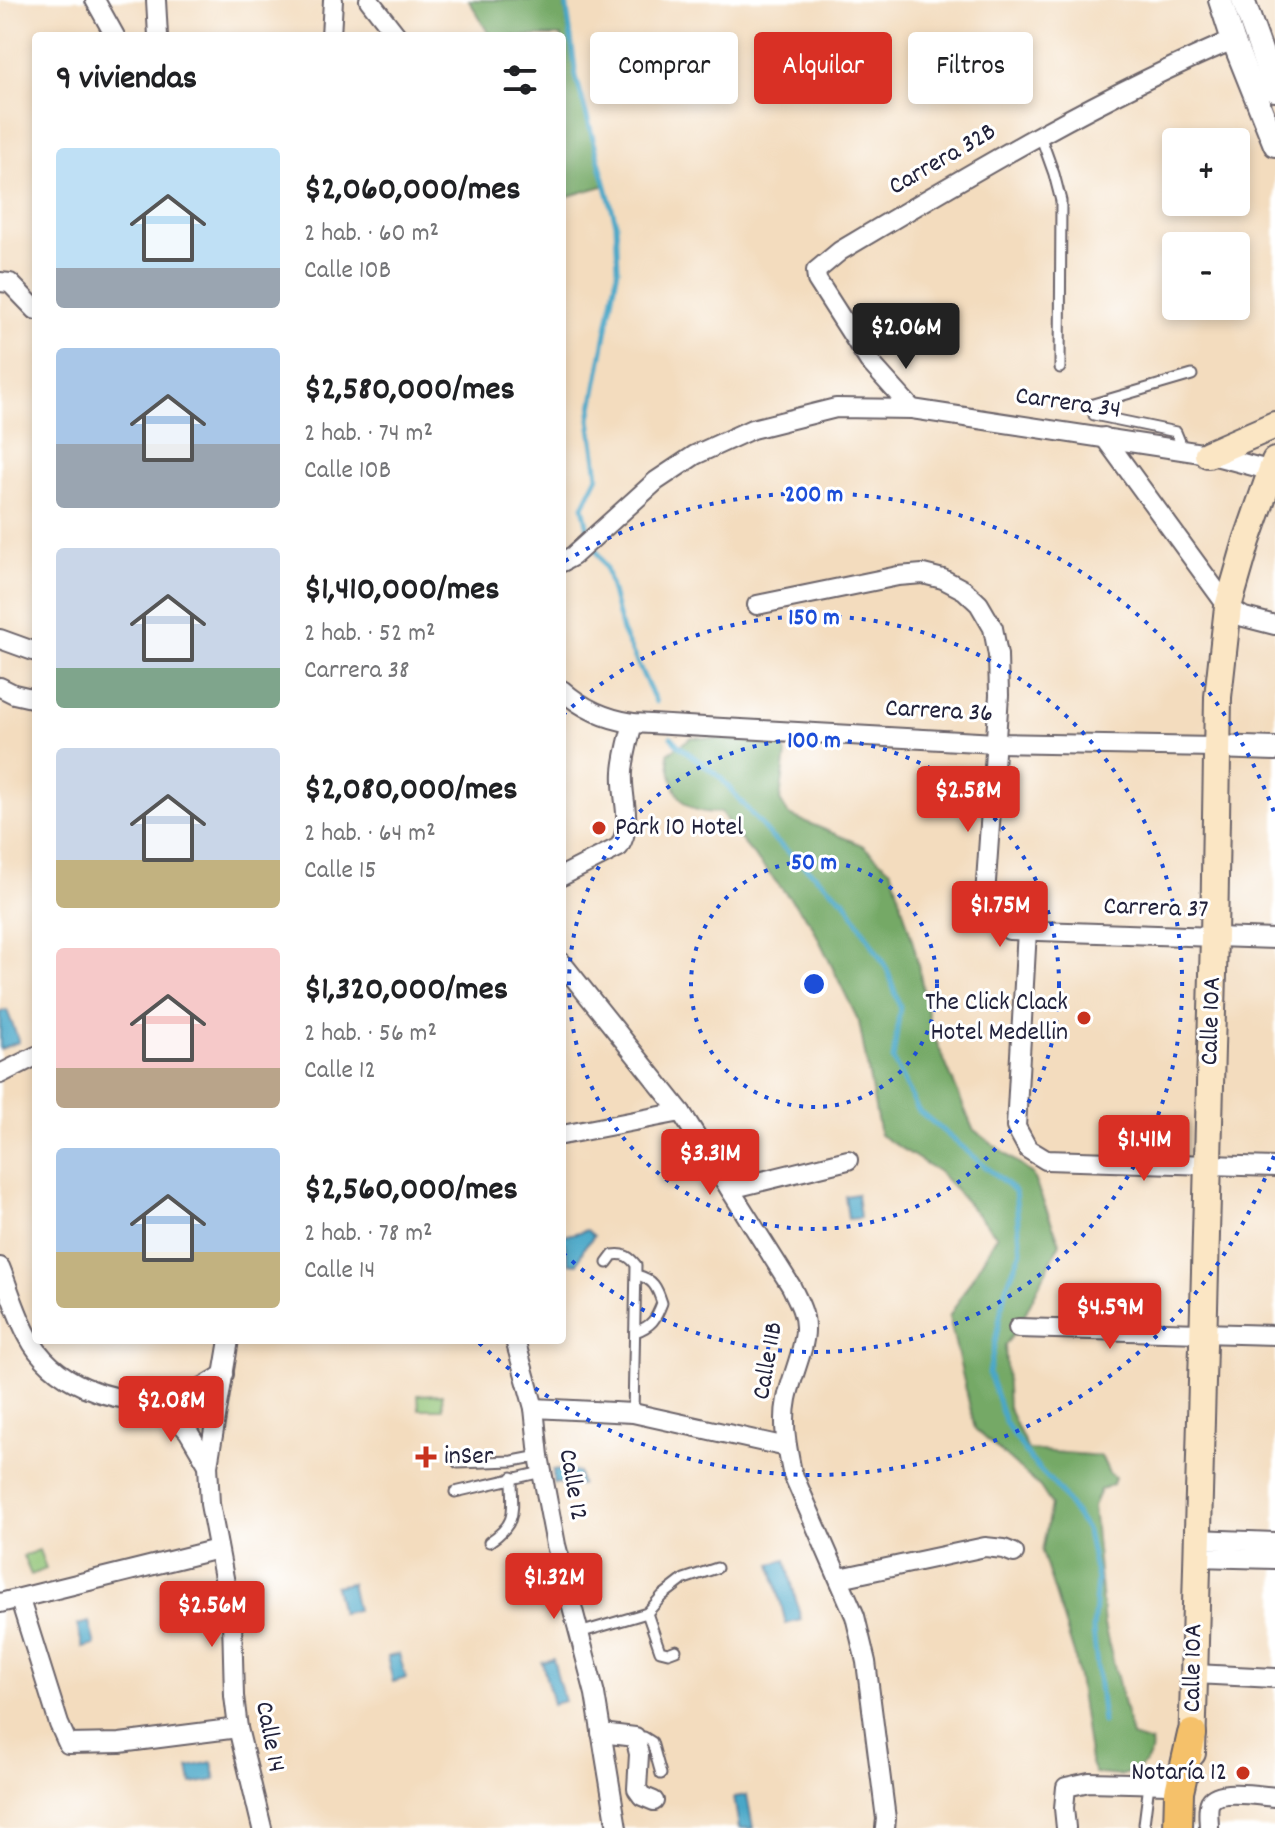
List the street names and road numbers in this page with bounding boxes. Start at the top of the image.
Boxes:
street label: Carrera 32B [882,114,1004,206]
street label: Carrera 34 [1013,378,1123,430]
street label: Carrera 36 [884,691,994,733]
street label: Carrera 37 [1103,889,1209,929]
street label: Calle 10A [1192,976,1232,1066]
street label: Calle 11B [744,1319,794,1403]
street label: Calle 12 [548,1446,596,1524]
street label: Calle 10A [1175,1623,1213,1713]
street label: Calle 14 [244,1698,294,1776]

